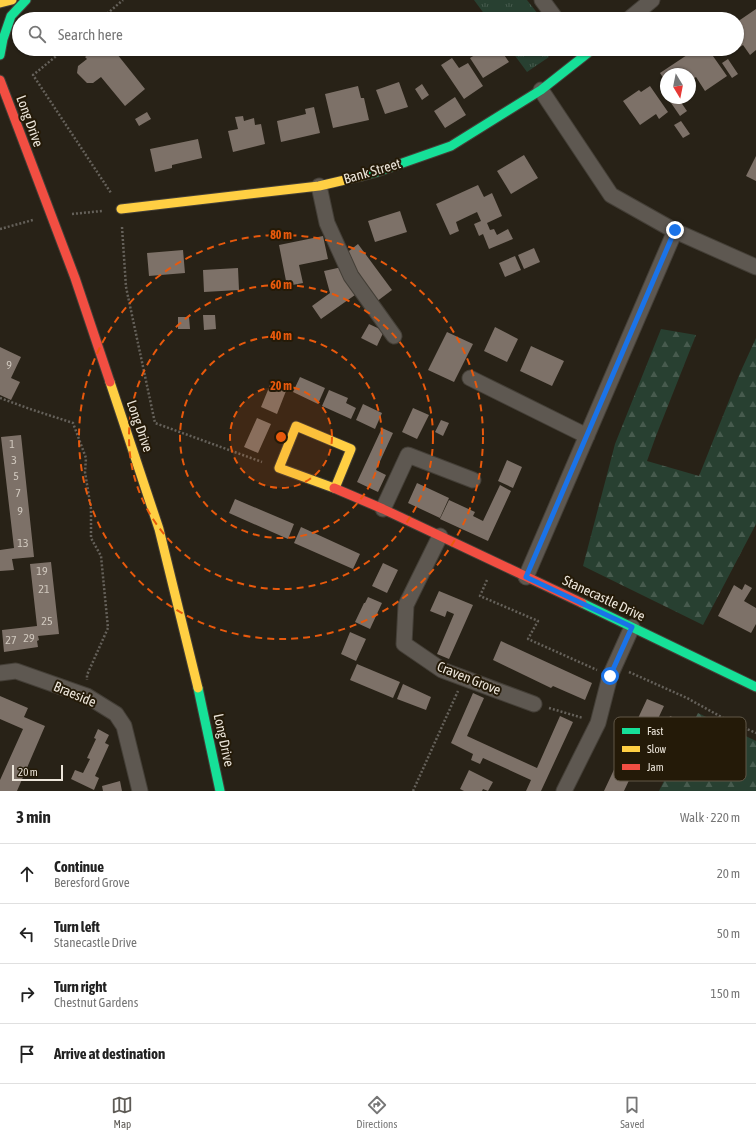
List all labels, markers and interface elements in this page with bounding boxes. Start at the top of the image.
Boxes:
search box [12,12,744,56]
icon: search [26,23,48,45]
text: Search here [58,26,123,43]
north arrow [660,68,696,104]
street label: Long Drive [13,93,47,149]
street label: Bank Street [342,155,402,187]
route end [666,221,684,239]
text: 80 m [270,228,292,242]
text: 60 m [270,278,292,292]
text: 40 m [269,329,292,343]
house number: 9 [6,358,12,372]
text: 20 m [270,379,292,393]
street label: Long Drive [124,398,156,454]
centre of rings [274,430,288,444]
house number: 1 [9,437,15,451]
house number: 3 [11,453,17,467]
house number: 5 [13,469,19,483]
house number: 7 [15,486,21,500]
house number: 9 [17,504,23,518]
house number: 13 [17,536,29,550]
house number: 19 [36,564,48,578]
street label: Stanecastle Drive [560,572,648,624]
house number: 21 [38,582,50,596]
house number: 25 [41,614,53,628]
house number: 29 [23,631,35,645]
house number: 27 [5,633,17,647]
street label: Craven Grove [435,658,503,698]
route start [601,667,619,685]
street label: Braeside [51,678,99,710]
street label: Long Drive [211,712,237,768]
legend [614,717,746,781]
text: Fast [647,725,663,737]
text: Slow [647,743,666,755]
text: Jam [647,761,664,773]
scale bar [12,763,63,782]
text: 20 m [18,766,38,778]
text: 3 min [16,807,51,827]
text: Walk · 220 m [680,810,740,825]
text: Continue [54,858,104,875]
icon: ahead [16,863,38,885]
text: 20 m [717,866,740,881]
text: Beresford Grove [54,875,130,890]
text: Turn left [54,918,100,935]
icon: left [16,923,38,945]
text: 50 m [717,926,740,941]
text: Stanecastle Drive [54,935,137,950]
text: Turn right [54,978,107,995]
icon: right [16,983,38,1005]
text: 150 m [711,986,740,1001]
text: Chestnut Gardens [54,995,138,1010]
icon: arrive [16,1043,38,1065]
text: Arrive at destination [54,1045,165,1062]
tab: Map [111,1094,133,1130]
tab: Directions [356,1094,397,1130]
tab: Saved [620,1094,645,1130]

